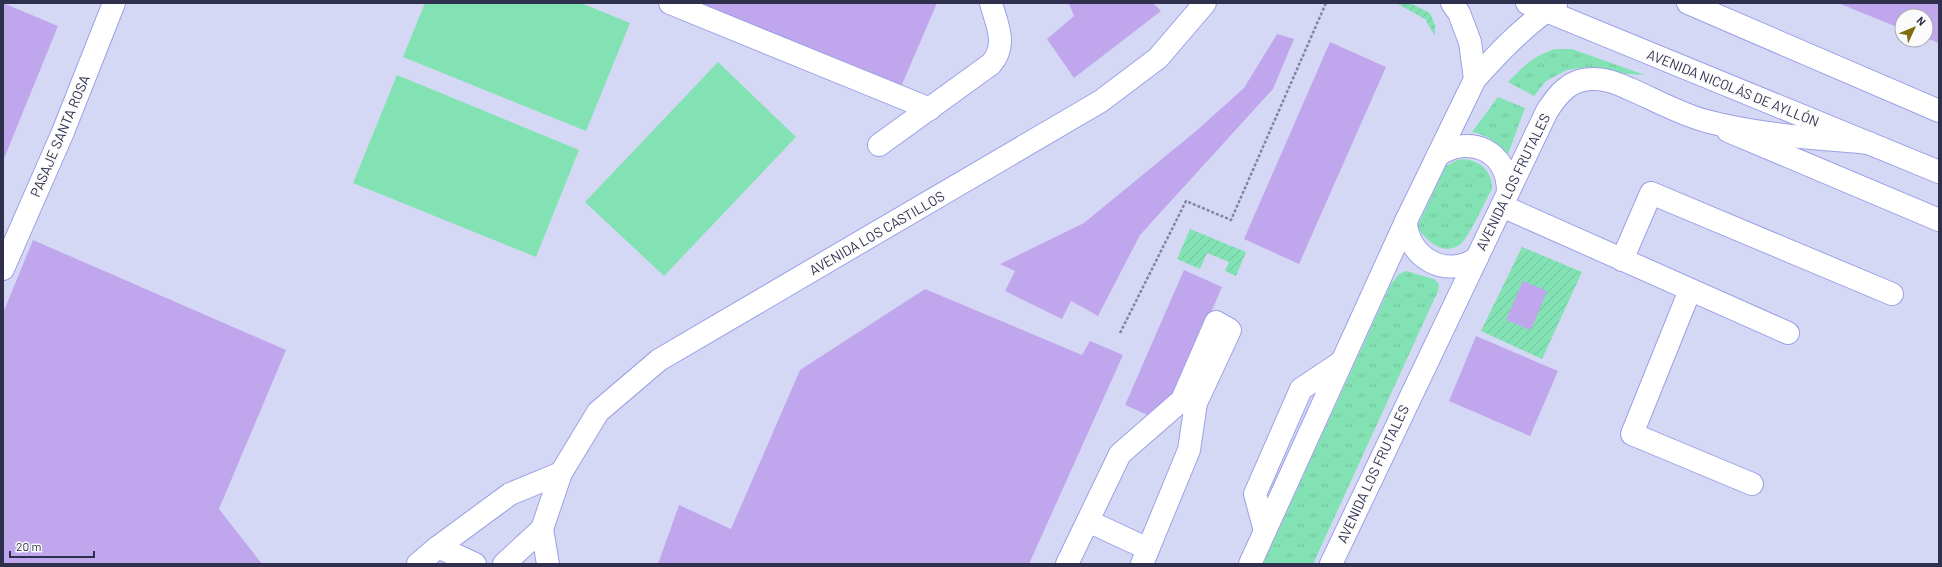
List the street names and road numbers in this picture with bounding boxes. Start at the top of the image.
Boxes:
street label: AVENIDA NICOLÁS DE AYLLÓN [1645,45,1822,130]
street label: PASAJE SANTA ROSA [26,72,93,199]
street label: AVENIDA LOS FRUTALES [1472,110,1553,253]
street label: AVENIDA LOS CASTILLOS [806,187,947,278]
street label: AVENIDA LOS FRUTALES [1333,402,1412,546]

